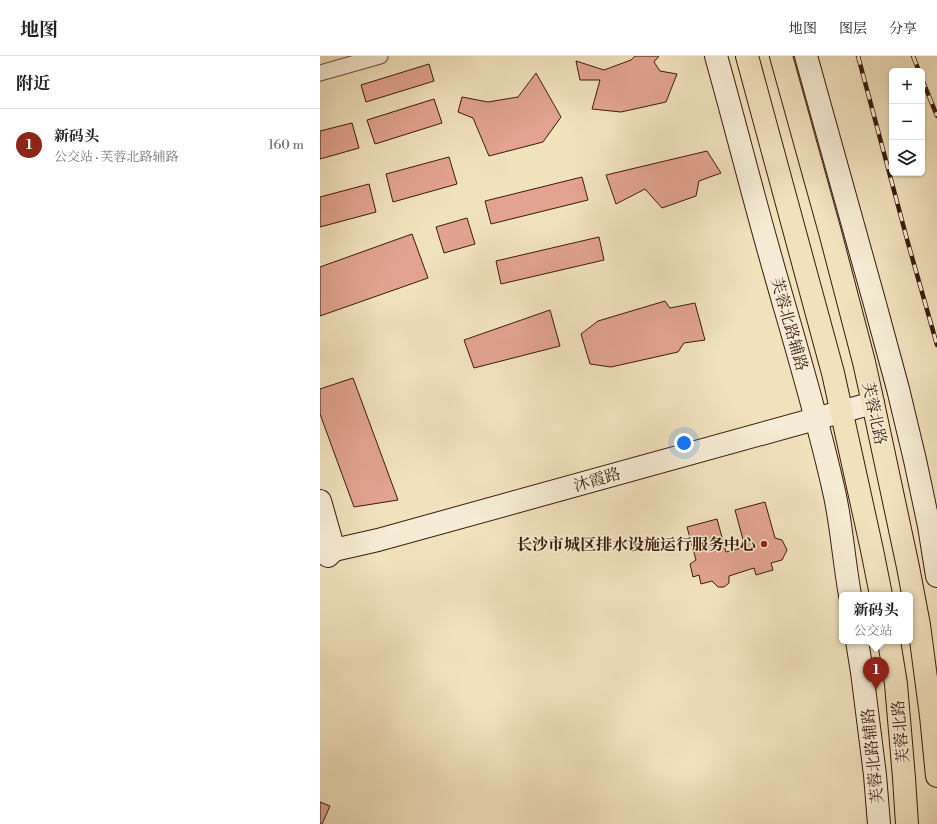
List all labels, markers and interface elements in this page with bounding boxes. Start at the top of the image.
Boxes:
text: 地图 [20,18,58,42]
text: 地图 [789,20,817,38]
text: 图层 [839,20,867,38]
text: 分享 [889,20,917,38]
map controls [889,68,925,176]
button: + [889,68,925,104]
text: 附近 [16,73,50,95]
button: − [889,104,925,140]
text: 新码头 [54,127,99,146]
text: 1 [26,137,32,153]
text: 160 m [268,137,304,153]
button: layers [889,140,925,176]
text: 公交站 · 芙蓉北路辅路 [54,149,179,165]
street label: 芙蓉北路辅路 [766,275,812,373]
street label: 芙蓉北路 [858,380,890,447]
your location [674,433,694,453]
street label: 沐霞路 [571,464,623,496]
place label: 长沙市城区排水设施运行服务中心 [516,535,756,555]
marker: 长沙市城区排水设施运行服务中心 [759,539,769,549]
popup [839,592,913,644]
text: 新码头 [853,601,899,620]
text: 公交站 [853,623,893,639]
pin: 1 [863,657,889,690]
street label: 芙蓉北路 [888,699,914,765]
street label: 芙蓉北路辅路 [858,707,888,805]

